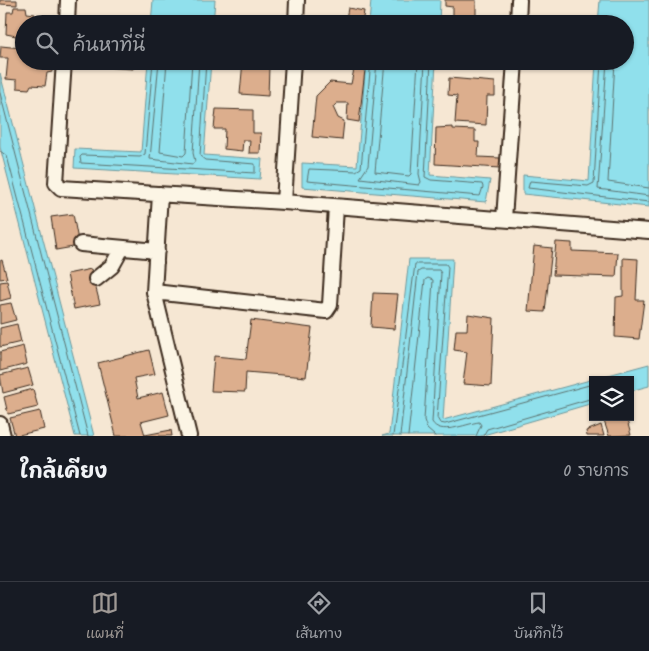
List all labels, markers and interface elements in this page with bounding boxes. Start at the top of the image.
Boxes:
search box [15,15,634,70]
icon: search [33,29,61,57]
text: ค้นหาที่นี่ [73,31,145,61]
map controls [589,376,634,421]
button: layers [589,376,634,421]
text: ใกล้เคียง [20,456,107,489]
text: 0 รายการ [563,459,629,484]
tab: แผนที่ [86,589,124,645]
tab: เส้นทาง [296,589,342,645]
tab: บันทึกไว้ [514,589,563,645]

